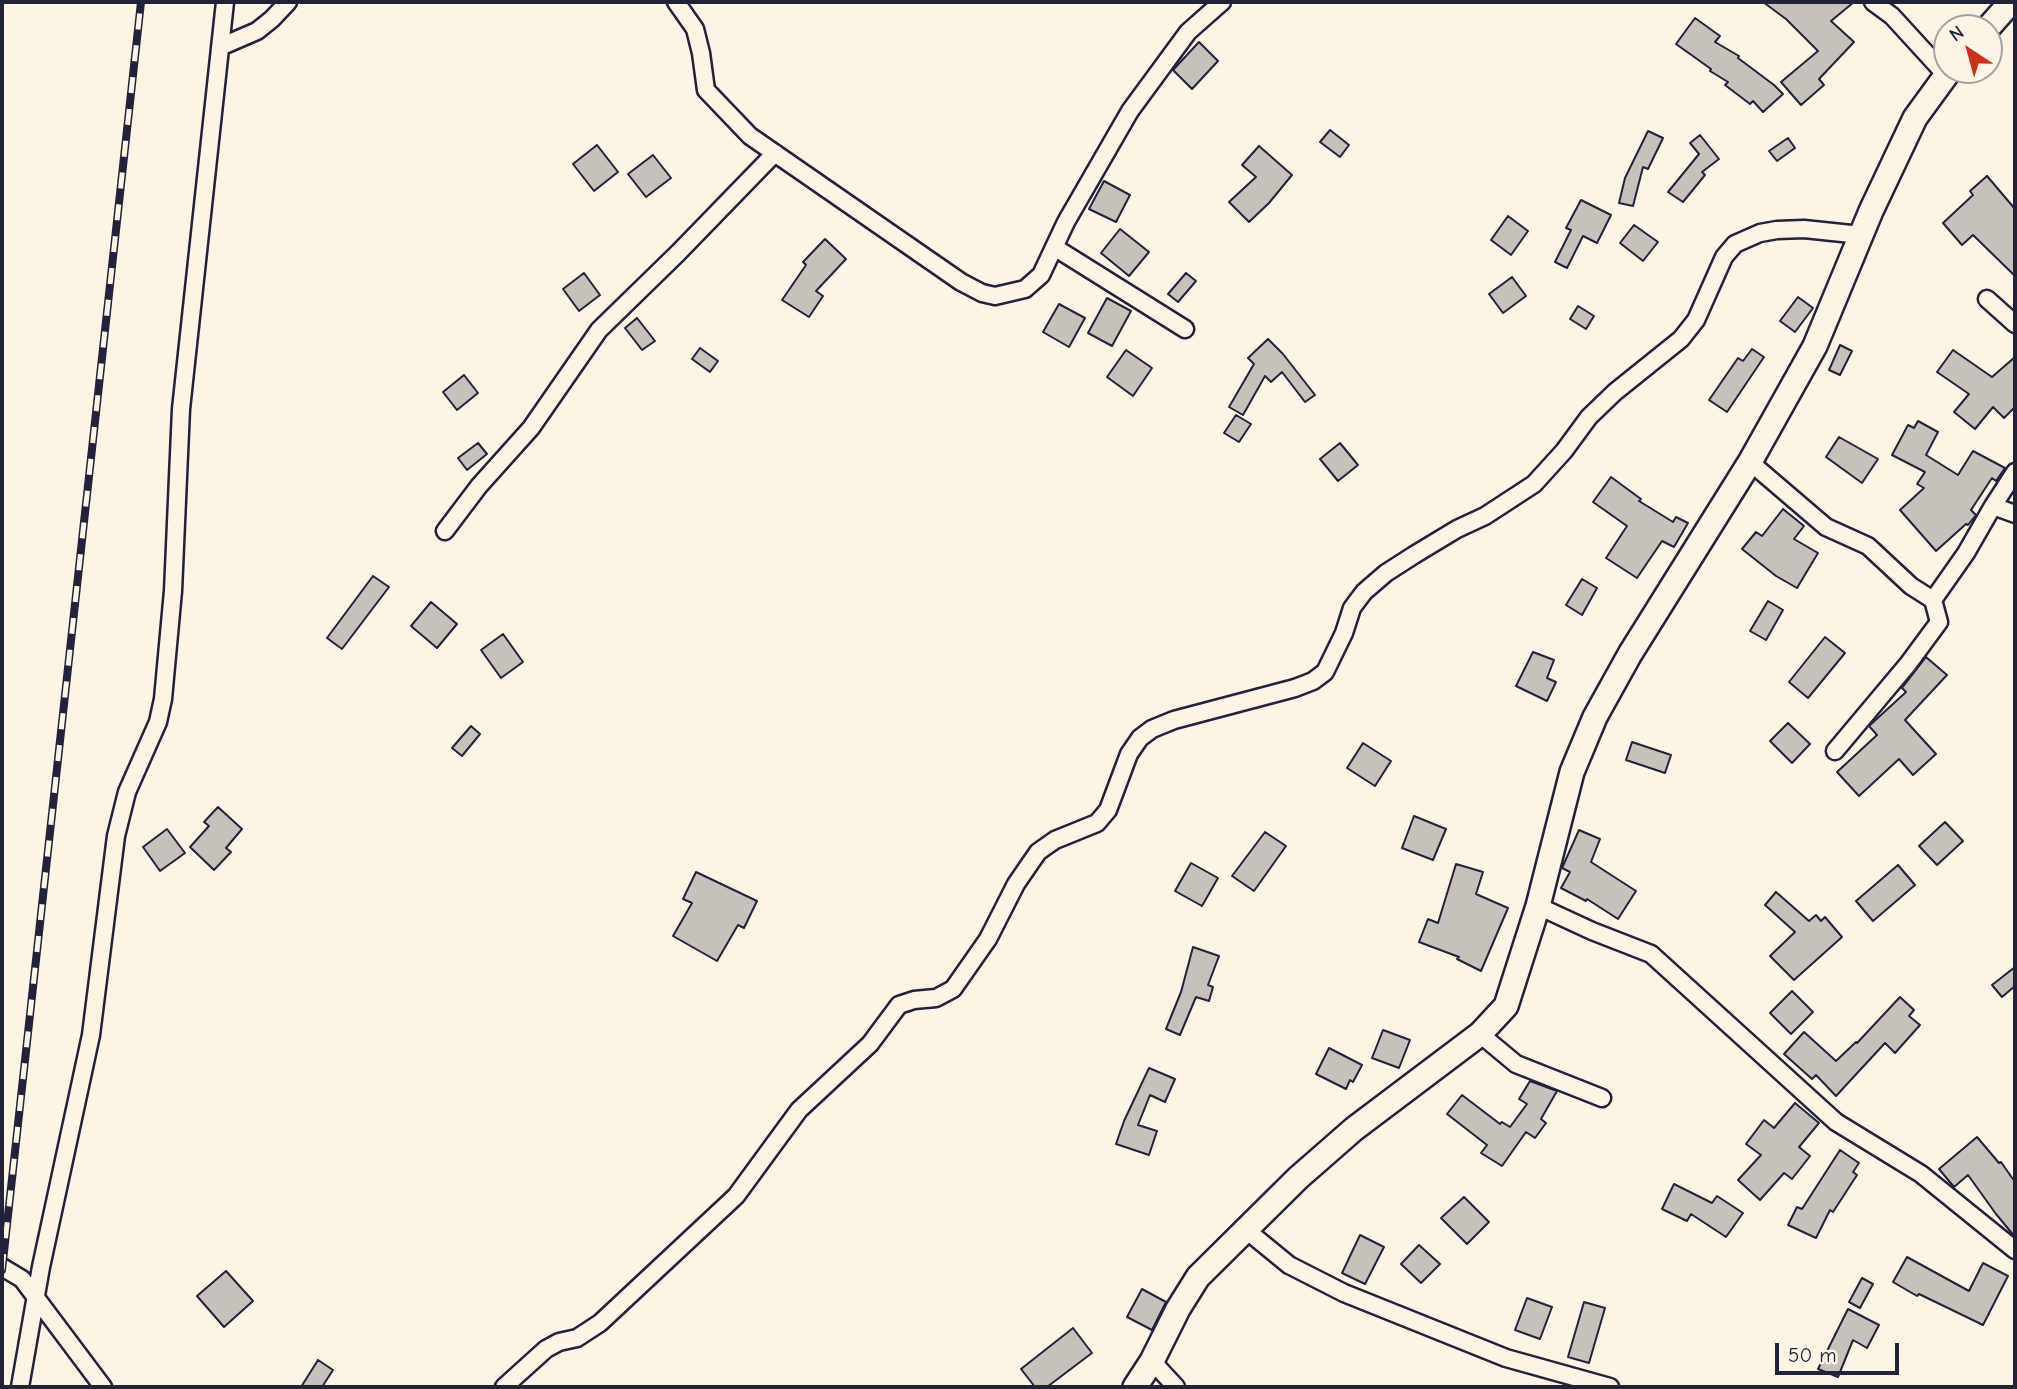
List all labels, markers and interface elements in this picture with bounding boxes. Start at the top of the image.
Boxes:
north arrow [1933,14,2003,84]
text: N [1945,21,1968,46]
scale bar [1779,1330,1903,1374]
text: 50 m [1788,1343,1837,1367]

